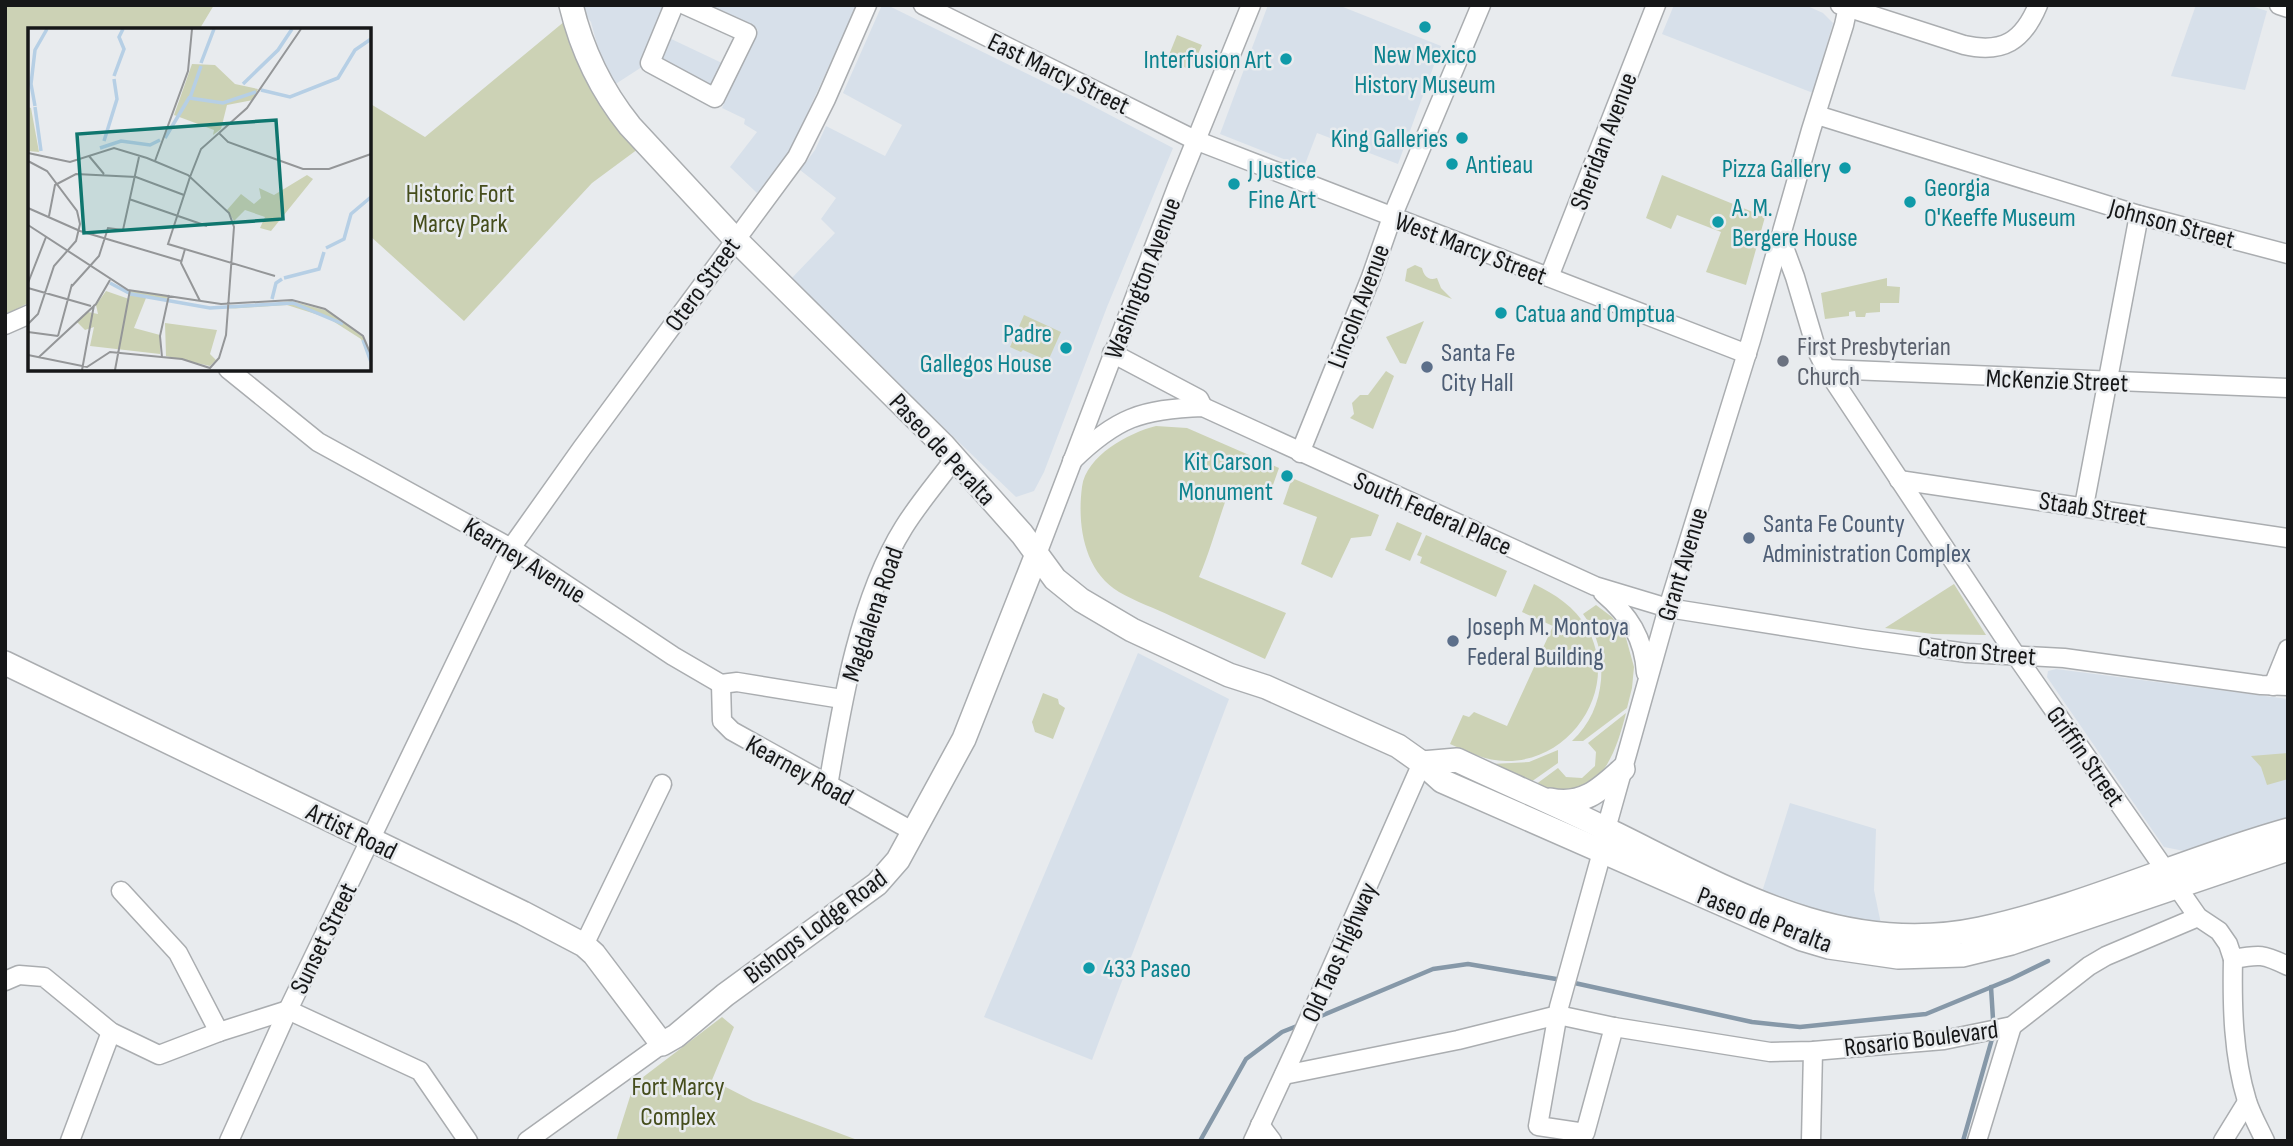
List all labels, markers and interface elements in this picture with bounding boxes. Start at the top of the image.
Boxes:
marker: New Mexico History Museum [1417,19,1433,35]
street label: East Marcy Street [983,27,1134,122]
inset map [28,28,371,371]
place label: New Mexico History Museum [1354,40,1496,101]
place label: Interfusion Art [1144,45,1272,76]
marker: Interfusion Art [1278,51,1294,67]
street label: Sheridan Avenue [1564,68,1645,215]
place label: King Galleries [1331,124,1448,155]
marker: King Galleries [1454,130,1470,146]
place label: Antieau [1465,150,1533,181]
place label: Pizza Gallery [1722,154,1831,185]
place label: J Justice Fine Art [1247,155,1317,216]
marker: Antieau [1444,156,1460,172]
marker: Pizza Gallery [1837,160,1853,176]
place label: Georgia O'Keeffe Museum [1924,173,2076,234]
marker: J Justice Fine Art [1226,176,1242,192]
park label: Historic Fort Marcy Park [406,179,514,240]
street label: Washington Avenue [1098,193,1188,364]
place label: A. M. Bergere House [1731,193,1858,254]
street label: Johnson Street [2105,193,2238,256]
marker: Georgia O'Keeffe Museum [1902,194,1918,210]
street label: West Marcy Street [1390,206,1551,293]
marker: A. M. Bergere House [1710,214,1726,230]
street label: Otero Street [659,232,747,338]
street label: Lincoln Avenue [1322,240,1397,373]
place label: Catua and Omptua [1515,299,1675,330]
marker: Catua and Omptua [1493,305,1509,321]
place label: Padre Gallegos House [920,319,1052,380]
place label: First Presbyterian Church [1797,332,1951,393]
place label: Santa Fe City Hall [1441,338,1515,399]
marker: Padre Gallegos House [1058,340,1074,356]
marker: First Presbyterian Church [1775,353,1791,369]
marker: Santa Fe City Hall [1419,359,1435,375]
street label: McKenzie Street [1985,364,2129,399]
street label: Paseo de Peralta [882,388,1002,512]
place label: Kit Carson Monument [1178,447,1273,508]
street label: South Federal Place [1349,466,1516,563]
marker: Kit Carson Monument [1279,468,1295,484]
street label: Staab Street [2037,486,2149,533]
street label: Grant Avenue [1652,504,1715,625]
place label: Santa Fe County Administration Complex [1762,509,1971,570]
street label: Kearney Avenue [457,511,591,611]
marker: Santa Fe County Administration Complex [1741,530,1757,546]
street label: Magdalena Road [836,543,911,686]
place label: Joseph M. Montoya Federal Building [1466,612,1629,673]
street label: Catron Street [1917,632,2037,673]
marker: Joseph M. Montoya Federal Building [1445,633,1461,649]
street label: Griffin Street [2039,701,2131,813]
street label: Kearney Road [740,729,858,814]
street label: Artist Road [300,797,402,868]
street label: Bishops Lodge Road [738,863,894,991]
street label: Sunset Street [284,878,365,999]
street label: Old Taos Highway [1296,878,1385,1027]
street label: Paseo de Peralta [1693,880,1836,960]
place label: 433 Paseo [1103,954,1191,985]
marker: 433 Paseo [1081,960,1097,976]
street label: Rosario Boulevard [1842,1015,2000,1064]
park label: Fort Marcy Complex [632,1072,724,1133]

